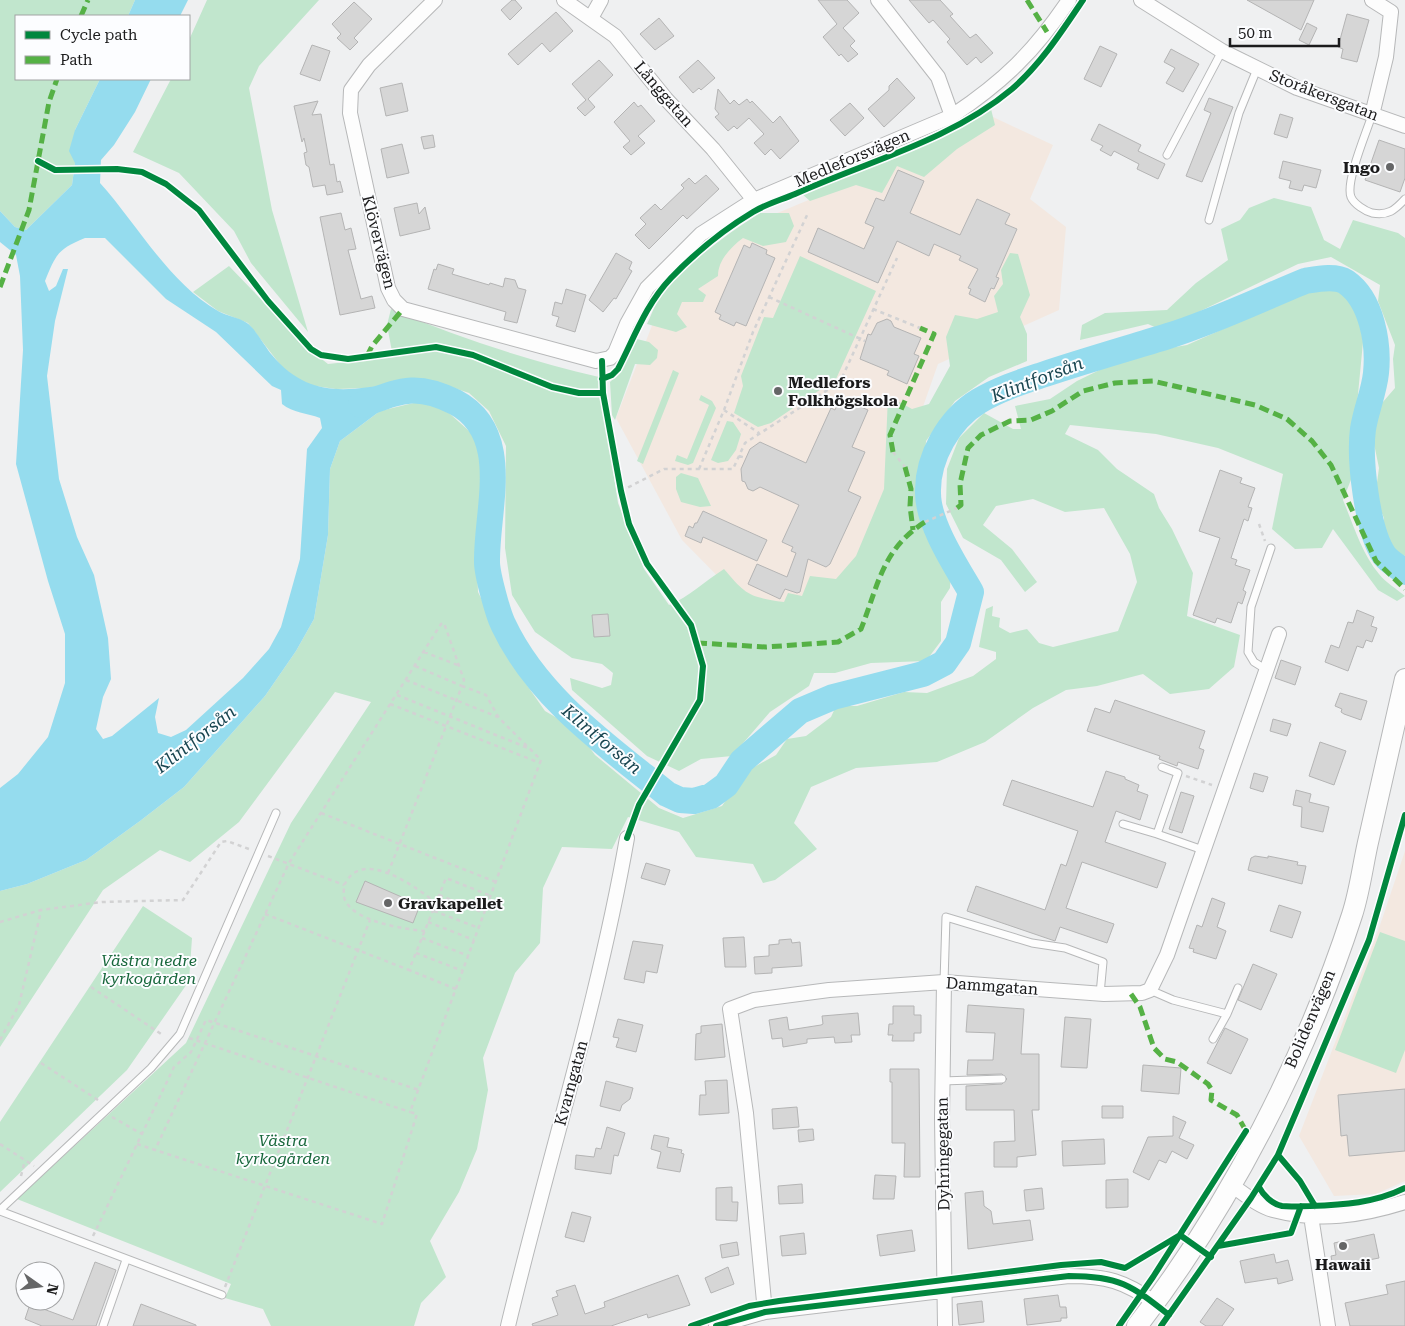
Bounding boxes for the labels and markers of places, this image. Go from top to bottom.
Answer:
place label: Ingo [1343,158,1380,177]
marker: Ingo [1384,161,1396,173]
place label: Medlefors Folkhögskola [788,373,899,410]
marker: Medlefors Folkhögskola [772,385,784,397]
place label: Gravkapellet [398,894,503,913]
marker: Gravkapellet [382,897,394,909]
marker: Hawaii [1337,1240,1349,1252]
place label: Hawaii [1315,1255,1372,1274]

